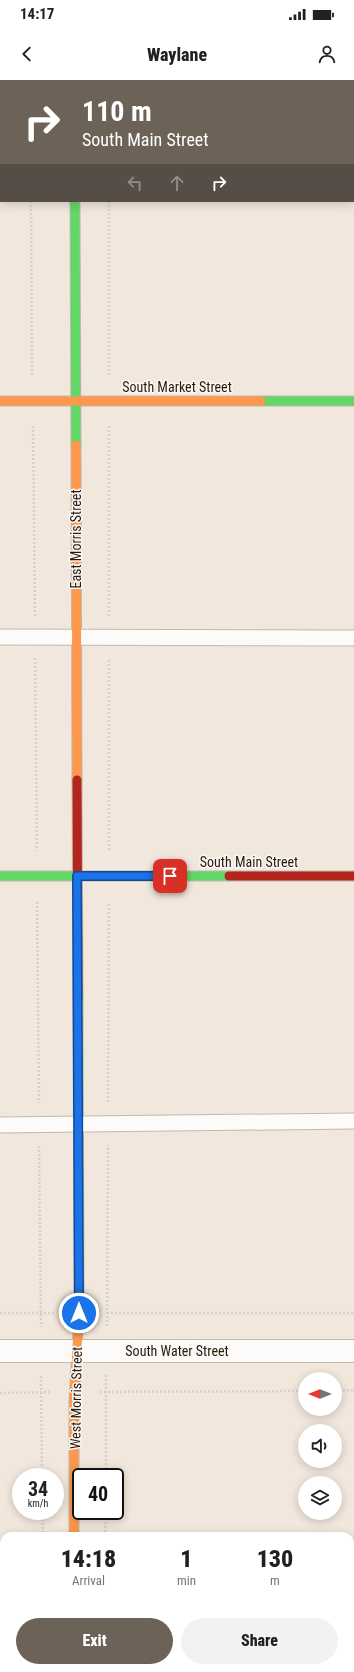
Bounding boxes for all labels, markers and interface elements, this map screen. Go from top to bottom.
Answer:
text: 14:17 [20,5,54,23]
icon: back [16,43,38,65]
icon: person [316,43,338,65]
text: Waylane [147,44,207,65]
text: 110 m [82,95,152,128]
icon: right [16,96,68,148]
text: South Main Street [82,129,209,150]
icon: left [124,172,146,194]
icon: ahead [166,172,188,194]
icon: right [208,172,230,194]
street label: South Market Street [122,379,232,395]
street label: East Morris Street [68,489,84,589]
street label: South Main Street [200,854,298,870]
pin [153,859,187,893]
icon: arrive [159,865,181,887]
position arrow [58,1292,100,1334]
street label: South Water Street [125,1343,229,1359]
street label: West Morris Street [67,1347,85,1449]
north arrow [298,1372,342,1416]
map controls [298,1372,342,1520]
button: sound [298,1424,342,1468]
speed limit sign: 40 [72,1468,124,1520]
button: layers [298,1476,342,1520]
text: 34 [28,1477,48,1501]
text: km/h [28,1498,48,1509]
text: 14:18 [61,1545,116,1573]
text: 1 [180,1545,193,1573]
text: 130 [257,1545,293,1573]
text: Arrival [72,1573,105,1588]
text: min [177,1573,196,1588]
text: m [270,1573,280,1588]
button: Exit [16,1618,173,1664]
button: Share [181,1618,338,1664]

